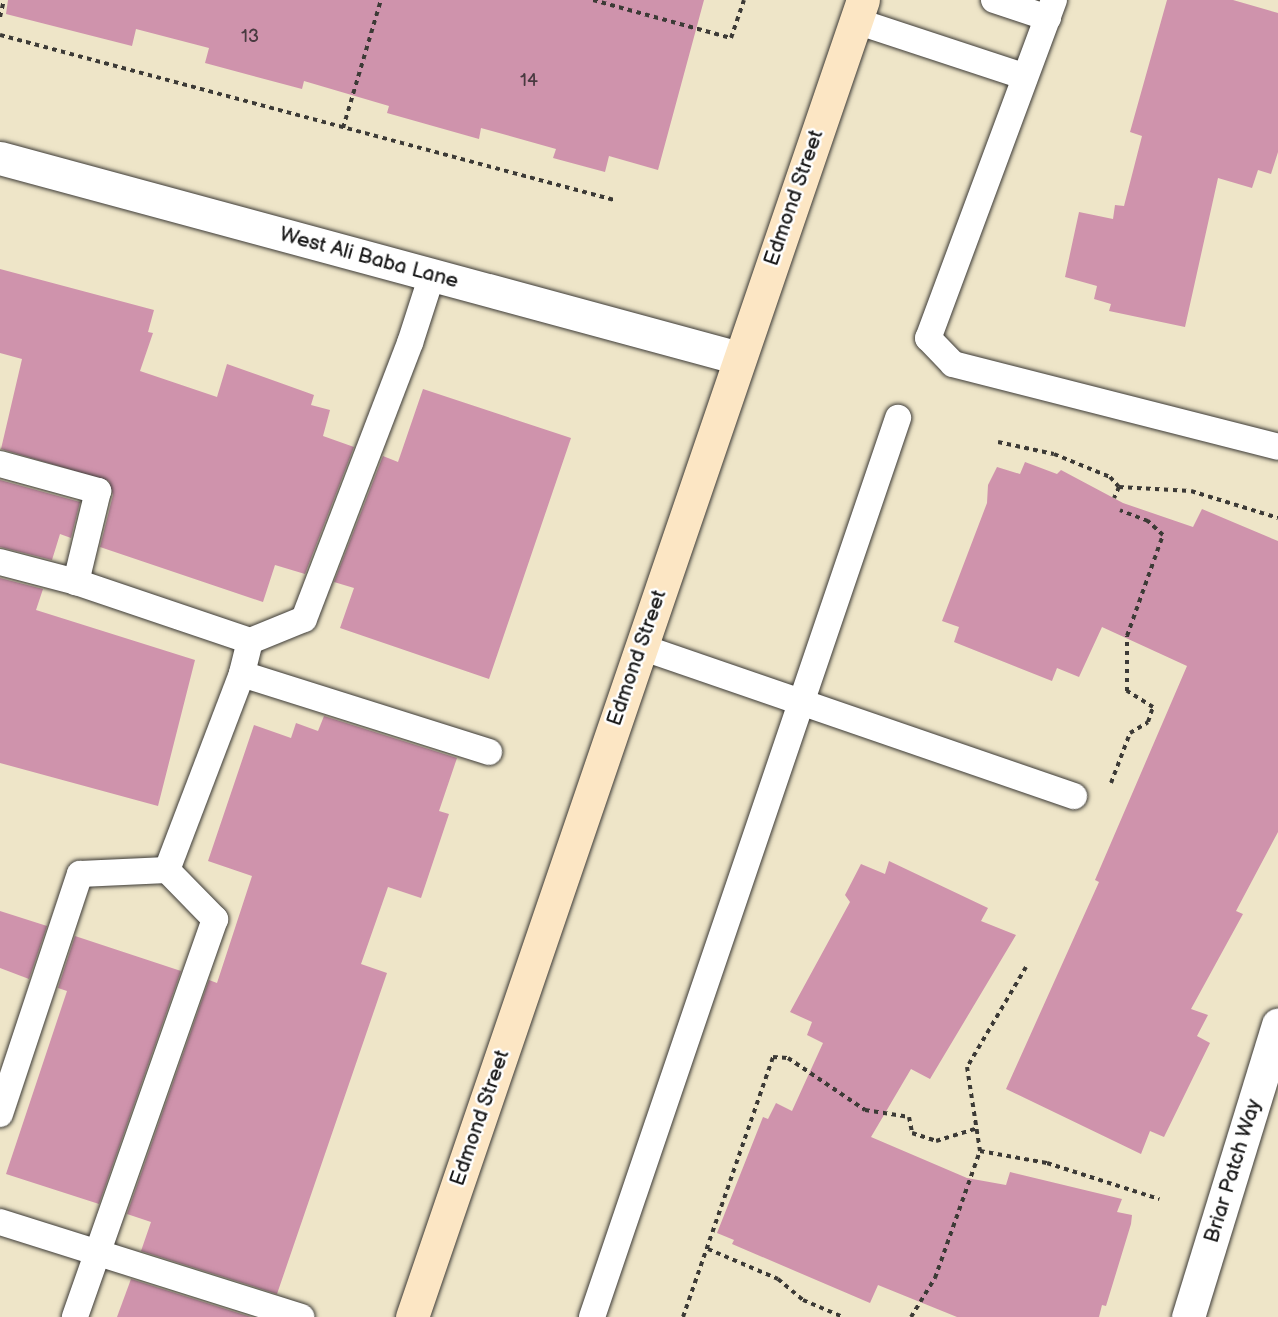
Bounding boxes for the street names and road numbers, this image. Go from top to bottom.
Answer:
street label: Edmond Street [759,127,829,269]
street label: West Ali Baba Lane [277,222,461,294]
street label: Edmond Street [602,587,672,729]
street label: Edmond Street [445,1047,515,1189]
street label: Briar Patch Way [1199,1096,1267,1246]

